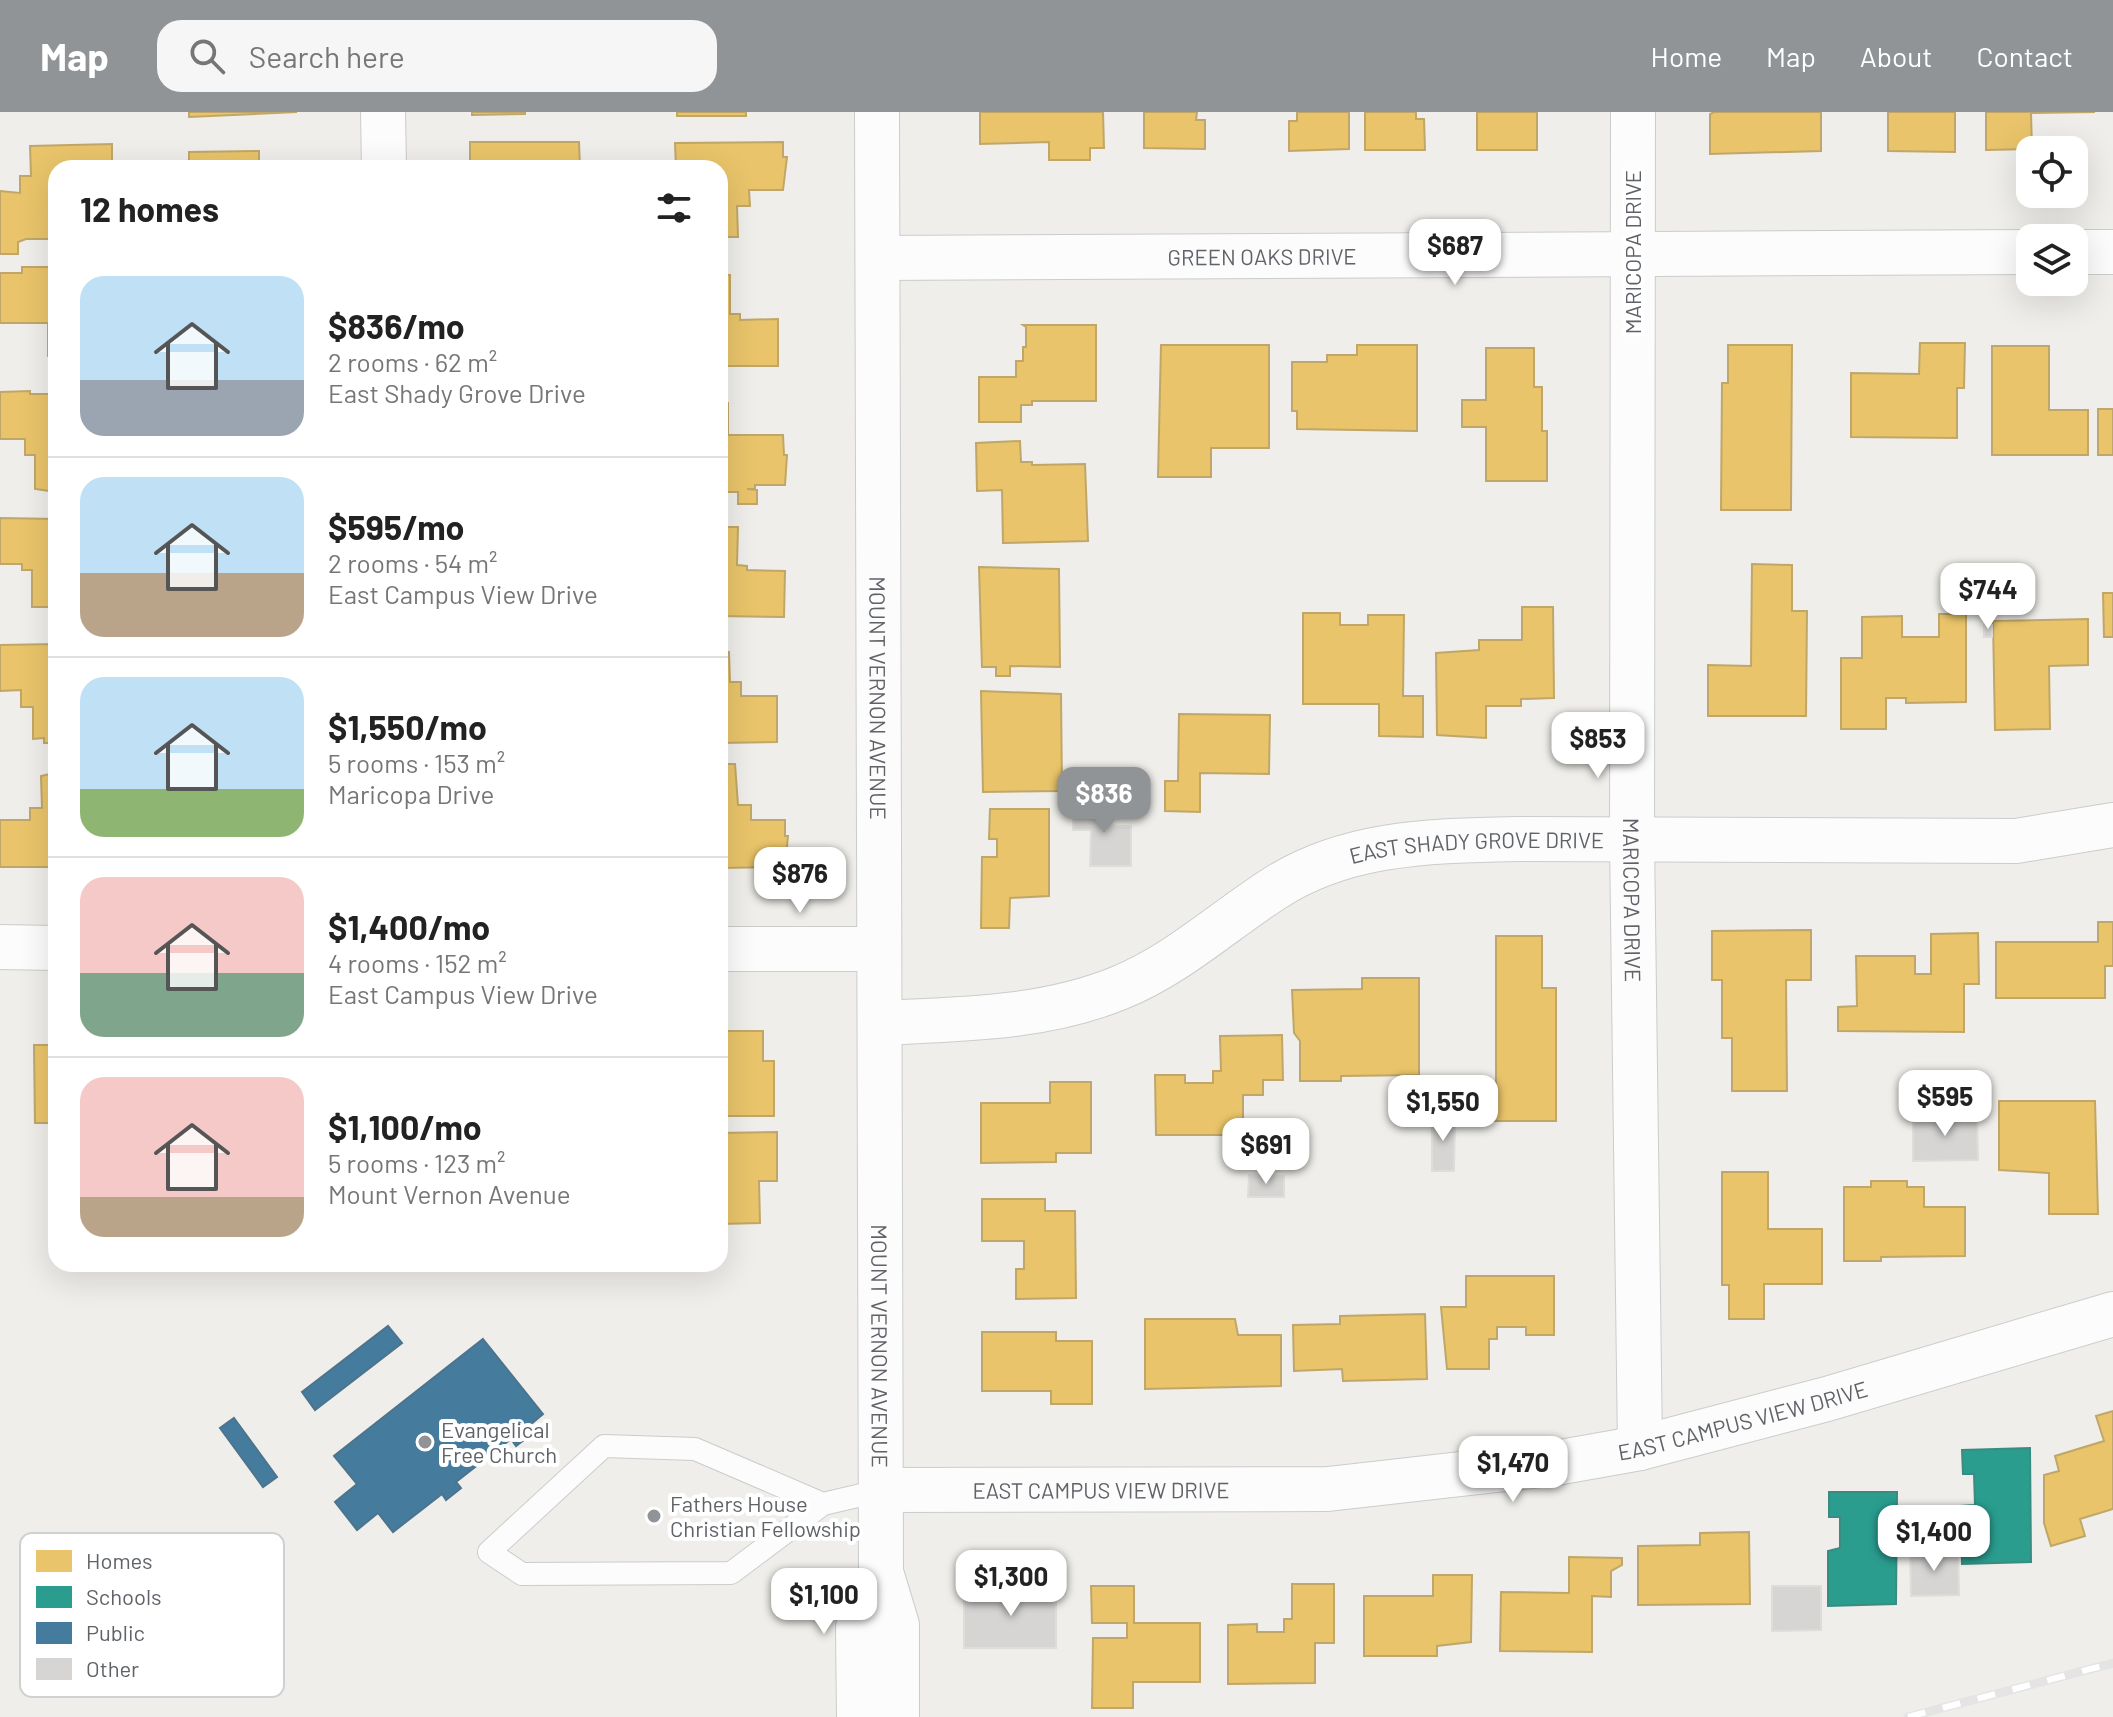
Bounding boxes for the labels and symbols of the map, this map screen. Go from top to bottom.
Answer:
street label: MARICOPA DRIVE [1619,170,1645,334]
pin: $687 [1408,219,1502,287]
street label: GREEN OAKS DRIVE [1167,243,1357,270]
pin: $744 [1941,563,2035,631]
street label: MOUNT VERNON AVENUE [865,576,892,820]
pin: $853 [1551,712,1645,780]
pin: $836 [1057,767,1151,835]
street label: MARICOPA DRIVE [1619,818,1647,982]
street label: EAST SHADY GROVE DRIVE [1346,826,1604,868]
pin: $876 [753,847,847,915]
pin: $595 [1898,1070,1992,1138]
pin: $1,550 [1378,1075,1508,1143]
pin: $691 [1219,1118,1313,1186]
street label: MOUNT VERNON AVENUE [867,1224,894,1468]
street label: EAST CAMPUS VIEW DRIVE [1616,1375,1870,1465]
place label: Evangelical Free Church [441,1416,557,1467]
marker: Evangelical Free Church [416,1433,434,1451]
pin: $1,470 [1448,1436,1578,1504]
street label: EAST CAMPUS VIEW DRIVE [972,1476,1230,1503]
place label: Fathers House Christian Fellowship [670,1490,861,1541]
pin: $1,400 [1869,1505,1999,1573]
marker: Fathers House Christian Fellowship [645,1507,663,1525]
legend [20,1533,284,1697]
text: Homes [86,1547,153,1573]
pin: $1,300 [946,1550,1076,1618]
pin: $1,100 [759,1568,889,1636]
text: Schools [86,1583,162,1609]
text: Public [86,1619,145,1645]
text: Other [86,1655,139,1681]

